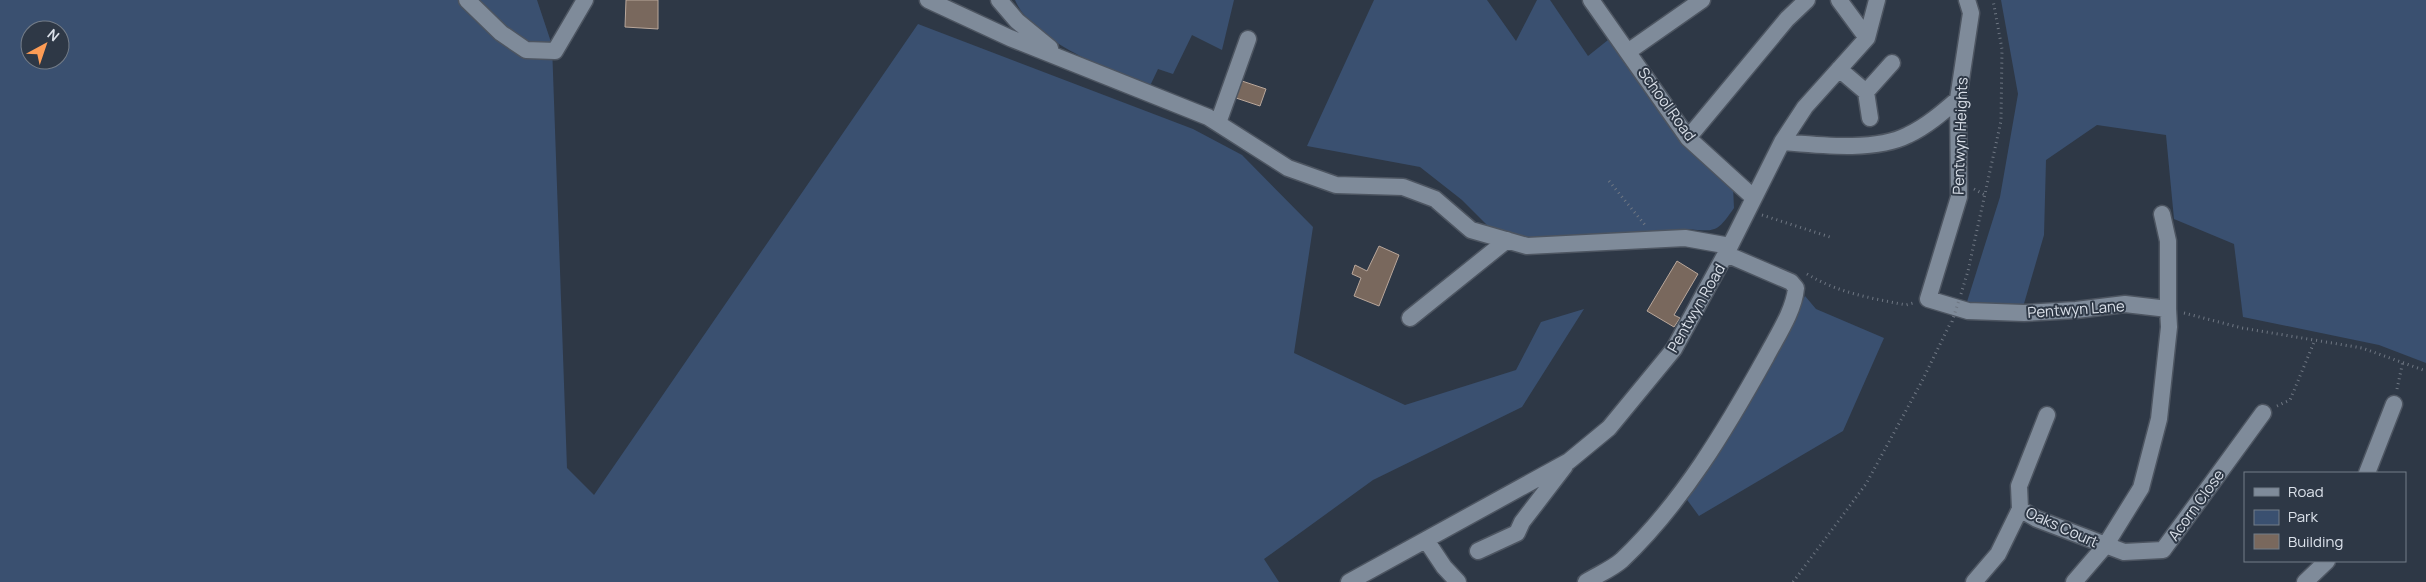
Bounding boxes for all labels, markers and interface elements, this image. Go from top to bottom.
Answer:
north arrow [20,20,70,70]
text: N [44,24,64,45]
street label: School Road [1633,63,1701,145]
street label: Pentwyn Heights [1947,77,1973,195]
street label: Pentwyn Road [1662,260,1730,356]
street label: Pentwyn Lane [2027,295,2126,323]
street label: Acorn Close [2163,465,2229,545]
legend [2244,472,2406,562]
text: Road [2288,481,2324,502]
street label: Oaks Court [2022,502,2102,552]
text: Park [2288,506,2318,527]
text: Building [2288,531,2343,552]

